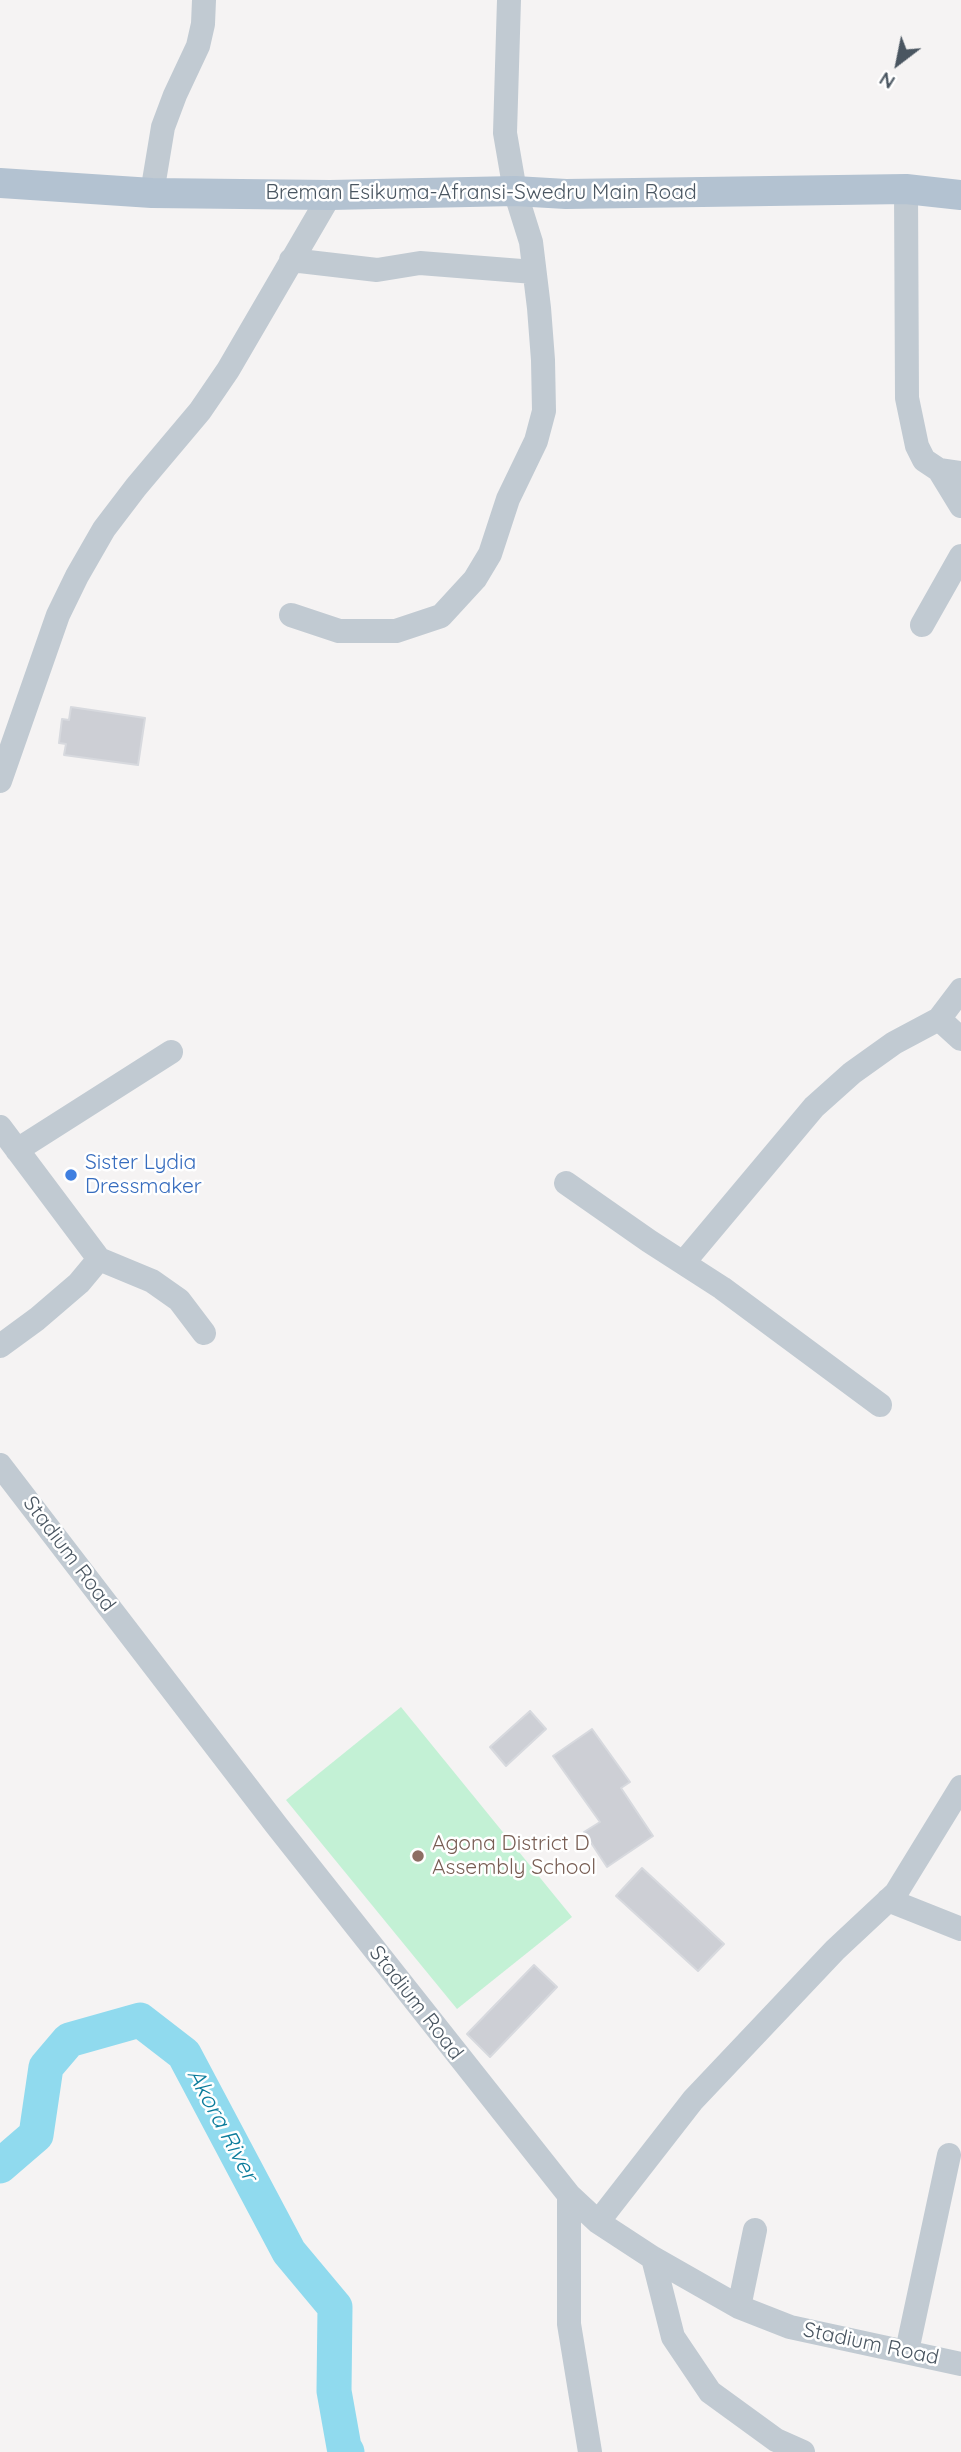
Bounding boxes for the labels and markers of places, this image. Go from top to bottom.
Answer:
place label: Sister Lydia Dressmaker [85,1150,202,1200]
marker: Sister Lydia Dressmaker [63,1167,79,1183]
place label: Agona District D Assembly School [432,1831,596,1881]
marker: Agona District D Assembly School [410,1848,426,1864]

